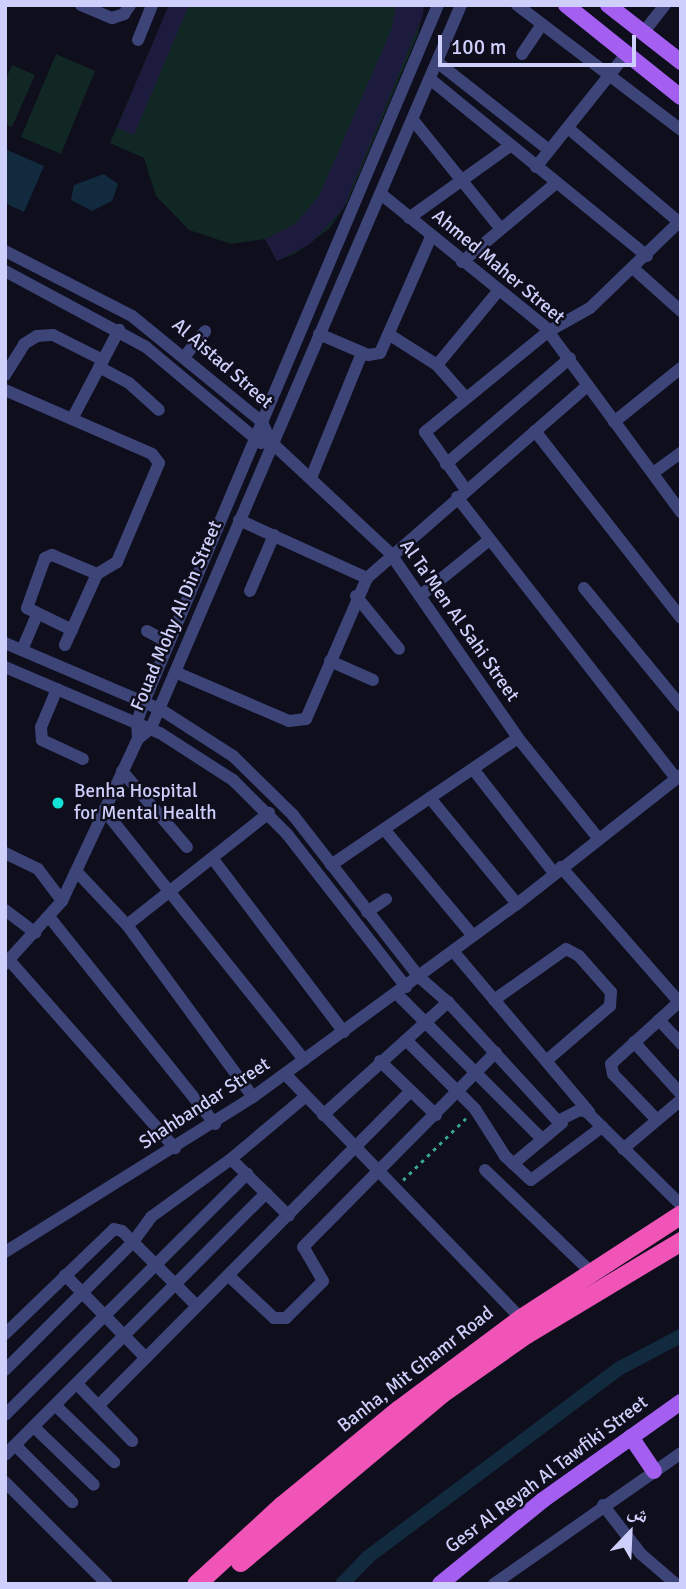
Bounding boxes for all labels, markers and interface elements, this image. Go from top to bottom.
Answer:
scale bar [441,21,639,65]
text: 100 m [451,34,506,60]
street label: Ahmed Maher Street [427,205,569,329]
street label: Al Aistad Street [167,314,277,414]
street label: Fouad Mohy Al Din Street [127,517,227,715]
street label: Al Ta'Men Al Sahi Street [394,536,524,706]
place label: Benha Hospital for Mental Health [74,781,217,825]
marker: Benha Hospital for Mental Health [48,793,68,813]
street label: Shahbandar Street [135,1053,275,1155]
street label: Banha, Mit Ghamr Road [334,1302,498,1438]
street label: Gesr Al Reyah Al Tawfiki Street [441,1391,653,1559]
north arrow [595,1498,665,1568]
text: ش [624,1499,652,1529]

